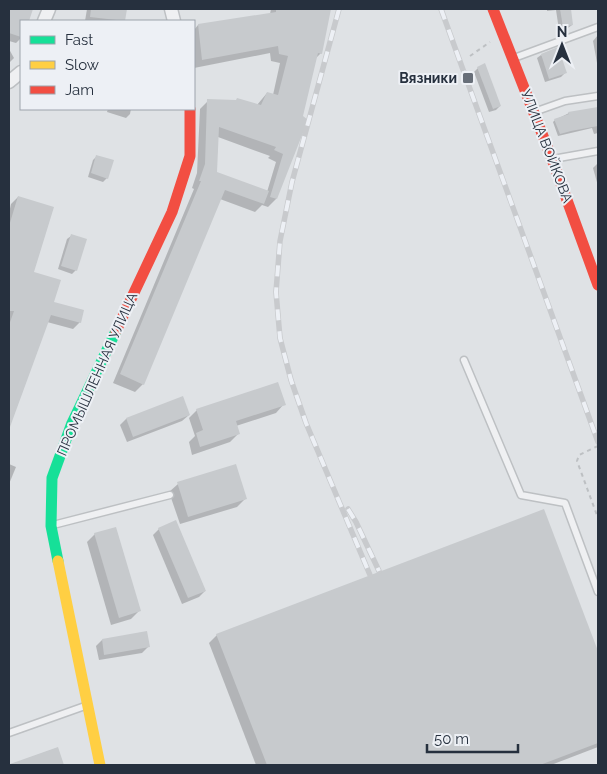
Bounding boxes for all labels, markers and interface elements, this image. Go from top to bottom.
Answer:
legend [20,20,195,110]
north arrow [537,20,587,70]
text: N [557,24,567,40]
text: Fast [65,31,93,49]
text: Slow [65,56,99,74]
place label: Вязники [399,70,457,86]
marker: Вязники [461,71,475,85]
text: Jam [65,81,94,99]
street label: УЛИЦА ВОЙКОВА [518,87,577,205]
street label: ПРОМЫШЛЕННАЯ УЛИЦА [54,289,141,458]
scale bar [427,722,518,754]
text: 50 m [434,730,469,748]

